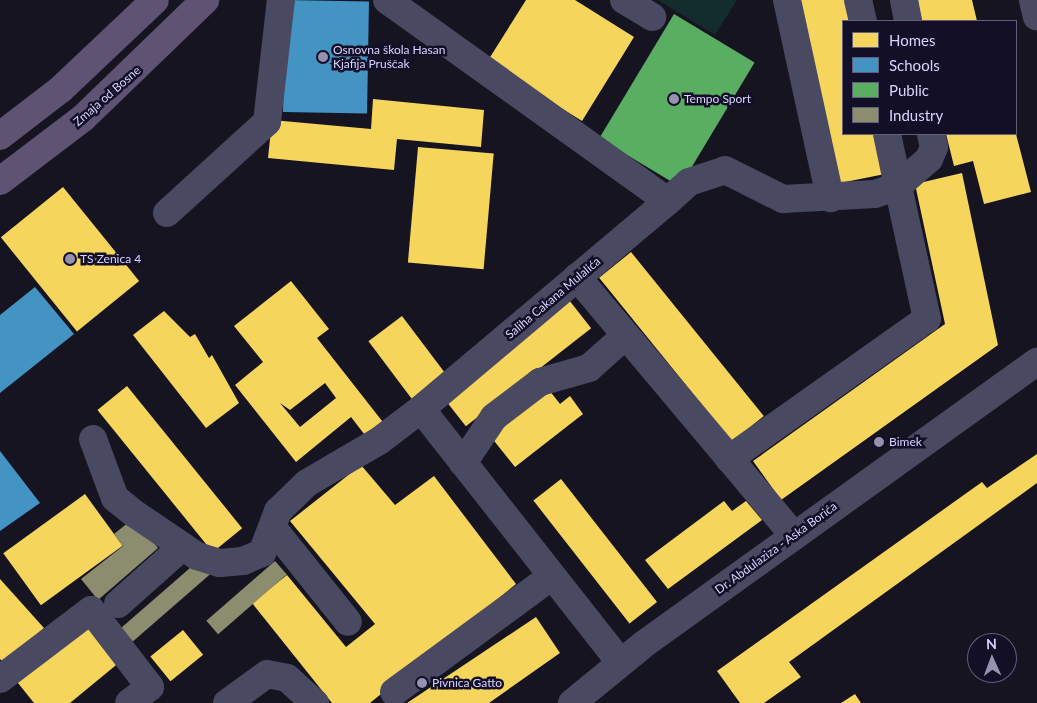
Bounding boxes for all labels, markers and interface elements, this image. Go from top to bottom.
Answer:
legend [842,20,1017,135]
text: Homes [889,31,935,49]
place label: Osnovna škola Hasan Kjafija Pruščak [333,43,445,71]
marker: Osnovna škola Hasan Kjafija Pruščak [317,51,329,63]
text: Schools [889,56,940,74]
street label: Zmaja od Bosne [71,63,143,129]
text: Public [889,81,929,99]
place label: Tempo Sport [684,92,751,106]
marker: Tempo Sport [668,93,680,105]
text: Industry [889,106,943,124]
place label: TS Zenica 4 [80,252,141,266]
marker: TS Zenica 4 [64,253,76,265]
street label: Saliha Cakana Mulalića [503,254,603,342]
place label: Bimek [889,435,922,449]
marker: Bimek [873,436,885,448]
street label: Dr. Abdulaziza - Aska Borića [712,499,840,597]
north arrow [967,633,1017,683]
text: N [986,635,997,652]
place label: Pivnica Gatto [432,676,502,690]
marker: Pivnica Gatto [416,677,428,689]

